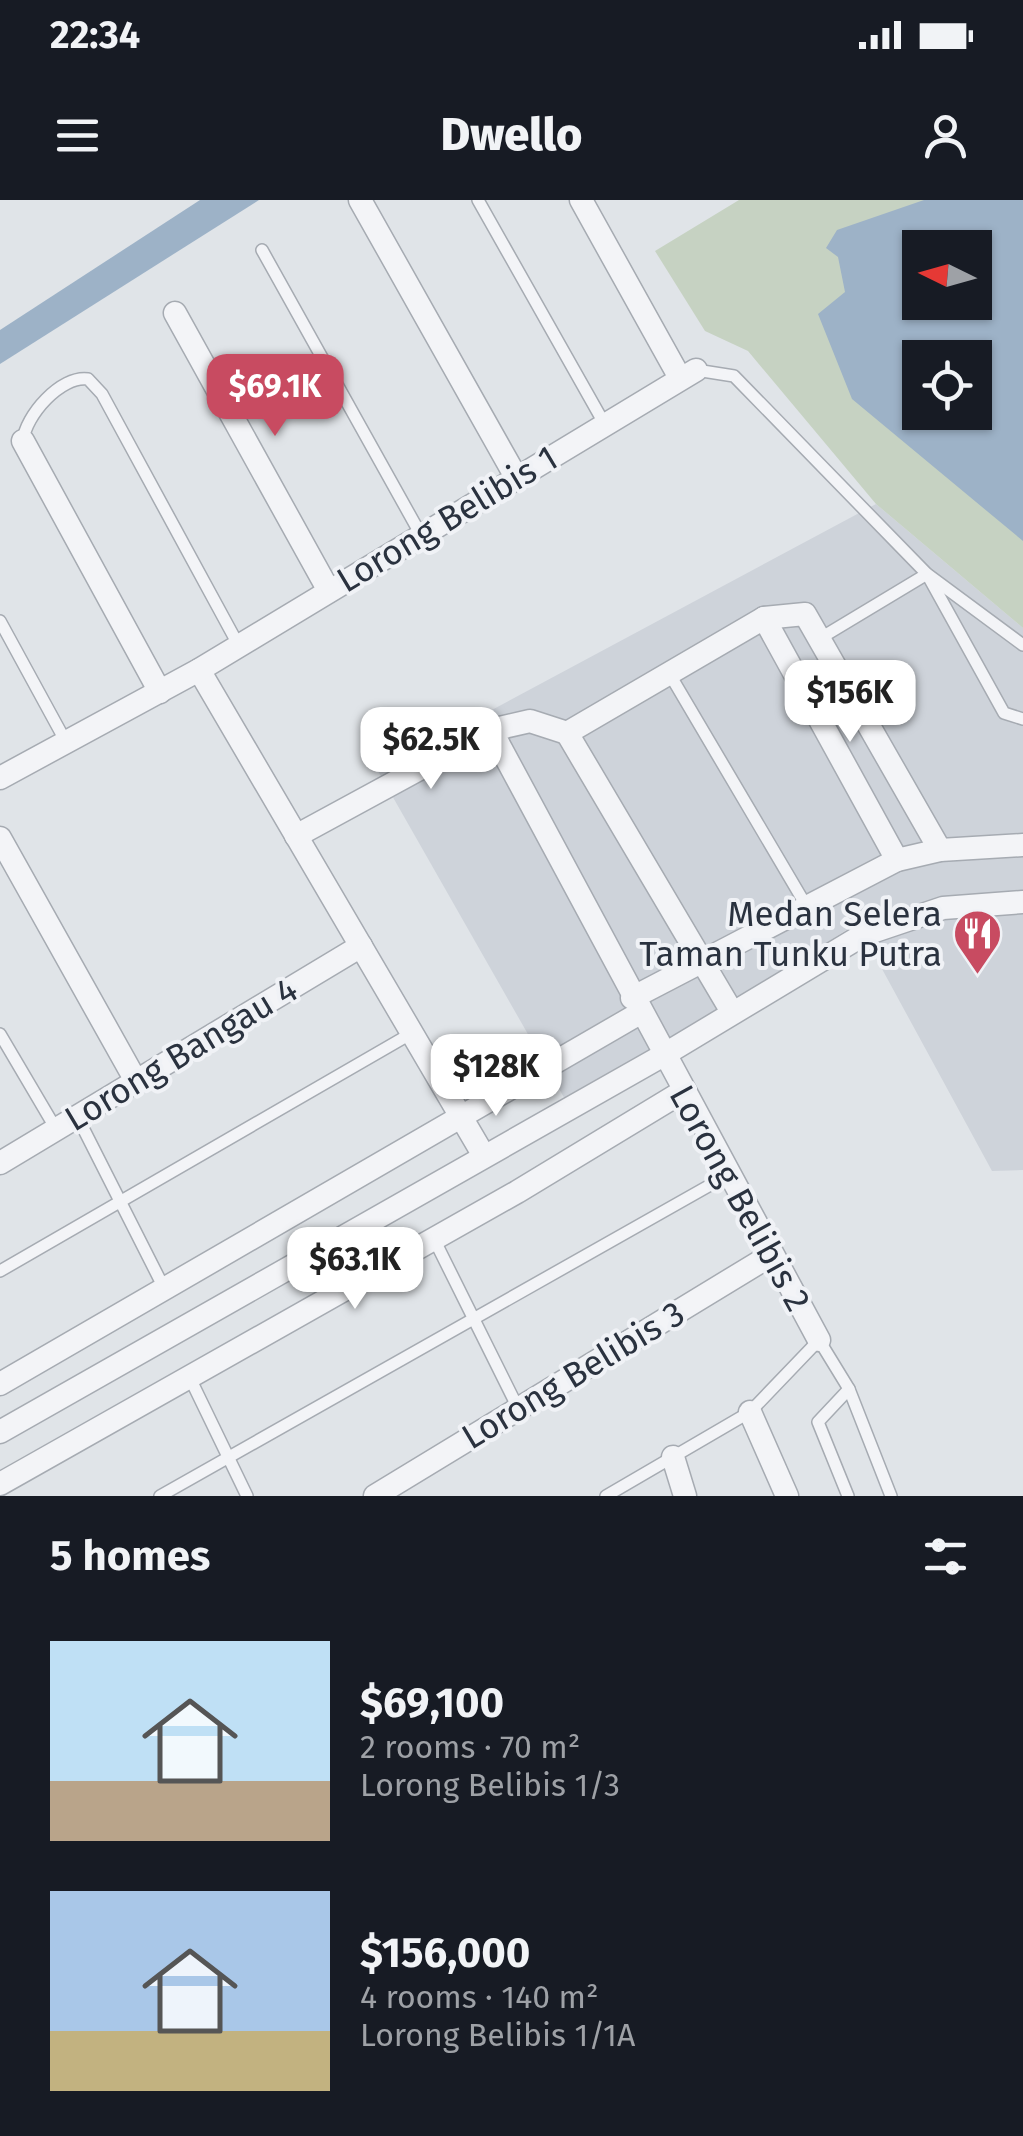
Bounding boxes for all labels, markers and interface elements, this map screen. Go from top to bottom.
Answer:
text: 22:34 [50,12,140,58]
icon: menu [50,108,105,163]
text: Dwello [441,108,582,162]
icon: person [918,108,973,163]
north arrow [902,230,992,320]
map controls [902,230,992,430]
button: locate [902,340,992,430]
pin: $69.1K [194,354,356,439]
text: $69.1K [229,367,321,405]
street label: Lorong Belibis 1 [329,437,565,601]
pin: $156K [780,660,920,745]
text: $156K [807,673,893,711]
pin: $62.5K [350,707,512,792]
text: $62.5K [382,720,480,758]
place label: Medan Selera Taman Tunku Putra [639,893,942,975]
restaurant icon: Medan Selera Taman Tunku Putra [951,908,1003,976]
street label: Lorong Bangau 4 [57,968,305,1140]
pin: $128K [426,1034,566,1119]
text: $128K [453,1047,539,1085]
street label: Lorong Belibis 2 [661,1078,819,1318]
pin: $63.1K [274,1227,436,1312]
text: $63.1K [309,1240,401,1278]
street label: Lorong Belibis 3 [454,1292,692,1458]
icon: filters [918,1529,973,1584]
text: 5 homes [50,1531,210,1581]
text: $69,100 [360,1678,504,1728]
icon: home [130,1681,250,1801]
text: 2 rooms · 70 m² [360,1728,580,1766]
text: Lorong Belibis 1/3 [360,1766,620,1804]
text: $156,000 [360,1928,530,1978]
icon: home [130,1931,250,2051]
text: 4 rooms · 140 m² [360,1978,599,2016]
text: Lorong Belibis 1/1A [360,2016,635,2054]

